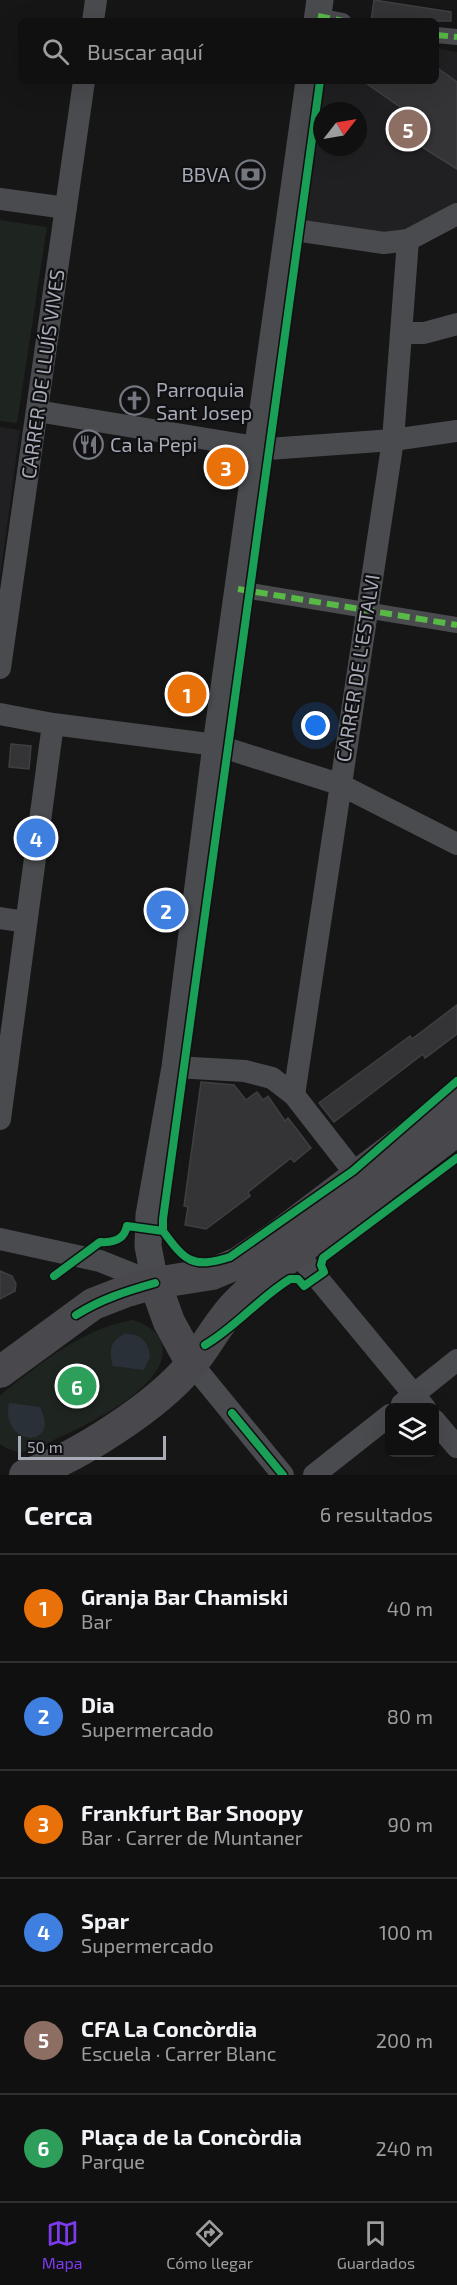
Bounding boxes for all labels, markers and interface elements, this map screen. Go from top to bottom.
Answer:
search box [18,18,439,84]
icon: search [39,35,72,68]
text: Buscar aquí [87,38,203,64]
north arrow [313,102,367,156]
pin: 5 [388,106,428,152]
bank icon: BBVA [235,158,267,190]
place label: BBVA [181,162,231,186]
street label: CARRER DE LLUÍS VIVES [15,268,69,480]
place label: Parroquia Sant Josep [156,377,252,424]
church icon: Parroquia Sant Josep [119,385,151,417]
restaurant icon: Ca la Pepi [73,428,105,460]
place label: Ca la Pepi [110,432,197,456]
pin: 3 [206,444,246,490]
street label: CARRER DE L'ESTALVI [330,572,384,764]
pin: 1 [168,672,207,716]
your location [301,711,330,740]
pin: 4 [16,816,56,860]
pin: 2 [146,888,186,932]
pin: 6 [58,1364,97,1408]
map controls [385,1403,439,1457]
button: layers [385,1403,439,1457]
scale bar [18,1433,166,1460]
text: 50 m [27,1437,63,1456]
text: Cerca [24,1499,93,1530]
text: 6 resultados [320,1502,433,1526]
text: Granja Bar Chamiski [81,1583,288,1609]
text: 1 [39,1596,48,1620]
text: 40 m [387,1596,433,1620]
text: Bar [81,1609,112,1633]
text: Dia [81,1691,115,1717]
text: 2 [38,1704,49,1728]
text: 80 m [387,1704,433,1728]
text: Supermercado [81,1717,214,1741]
text: Frankfurt Bar Snoopy [81,1799,303,1825]
text: 3 [38,1812,49,1836]
text: 90 m [388,1812,433,1836]
text: Bar · Carrer de Muntaner [81,1825,303,1849]
text: Spar [81,1907,129,1933]
text: 4 [37,1920,50,1944]
text: 100 m [379,1920,433,1944]
text: Supermercado [81,1933,214,1957]
text: CFA La Concòrdia [81,2015,257,2041]
text: 5 [38,2028,49,2052]
text: 200 m [376,2028,433,2052]
text: Escuela · Carrer Blanc [81,2041,277,2065]
text: Plaça de la Concòrdia [81,2123,302,2149]
text: 6 [38,2136,49,2160]
text: 240 m [375,2136,433,2160]
text: Parque [81,2149,145,2173]
tab: Mapa [42,2217,83,2272]
tab: Cómo llegar [166,2217,253,2272]
tab: Guardados [337,2217,415,2272]

